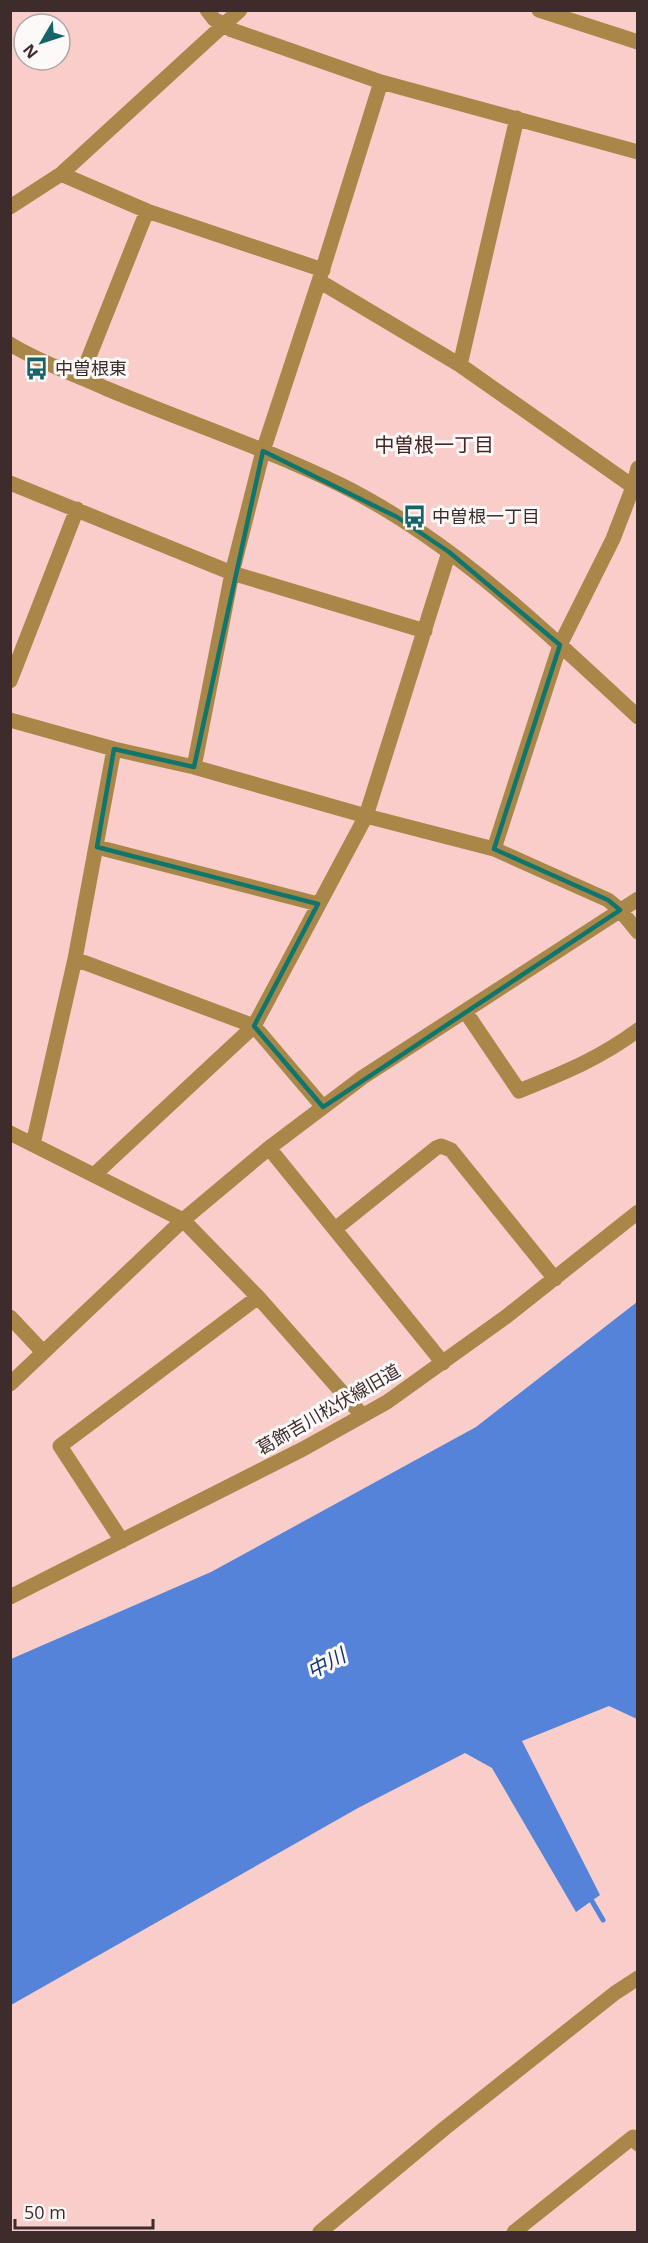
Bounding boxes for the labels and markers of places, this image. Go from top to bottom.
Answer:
bus stop icon: 中曽根東 [24,355,50,381]
place label: 中曽根東 [55,356,127,380]
bus stop icon: 中曽根一丁目 [401,503,427,529]
place label: 中曽根一丁目 [432,504,540,528]

